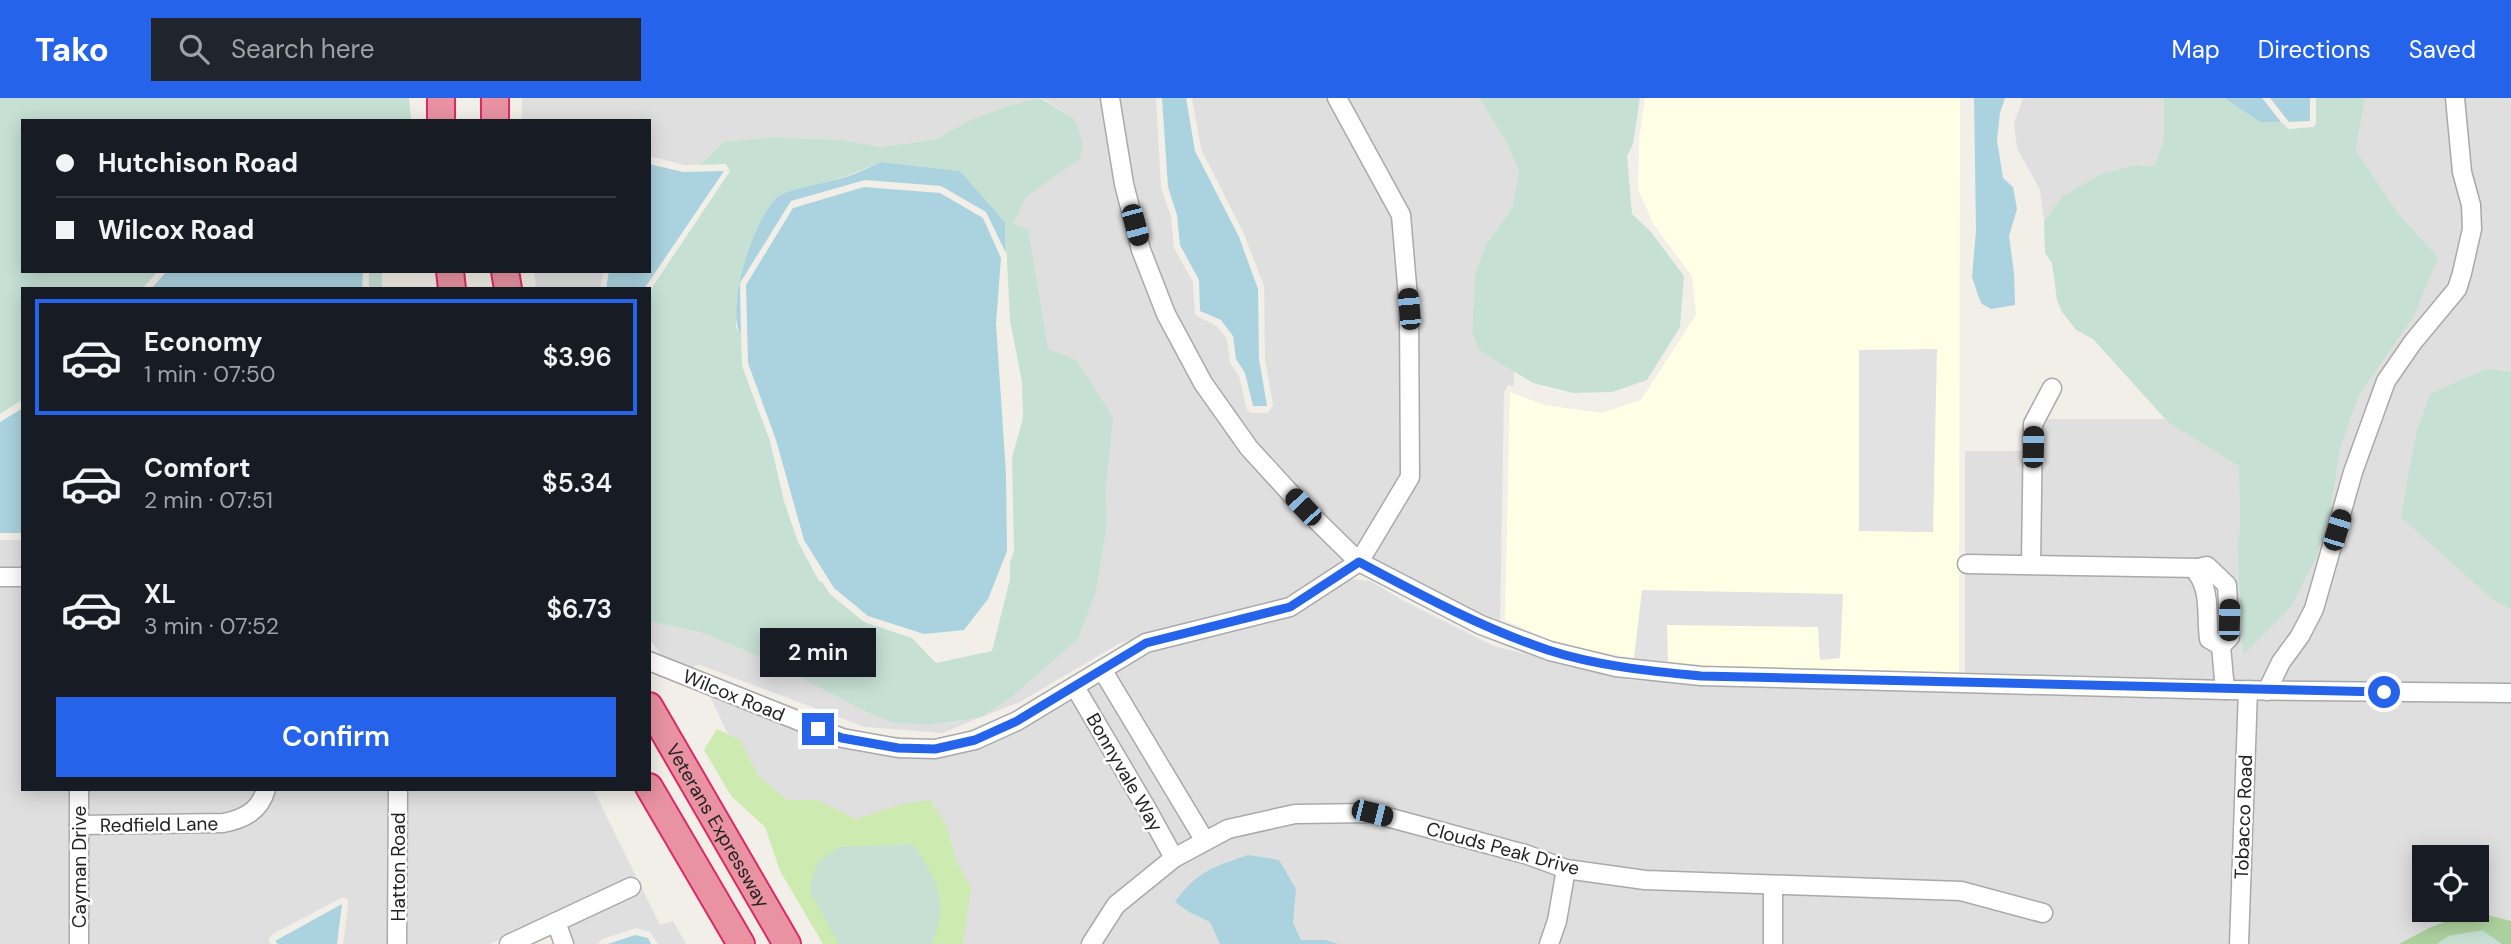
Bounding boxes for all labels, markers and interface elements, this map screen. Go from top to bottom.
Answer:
search box [151,18,641,81]
text: Tako [35,28,109,71]
icon: search [175,30,213,68]
text: Search here [231,32,374,66]
text: Map [2172,34,2220,65]
text: Directions [2258,34,2371,65]
text: Saved [2409,34,2476,65]
text: Hutchison Road [98,146,298,180]
car [1120,202,1151,248]
text: Wilcox Road [98,213,254,247]
car [1397,287,1422,331]
text: Economy [144,325,262,359]
icon: car [60,326,123,389]
text: $3.96 [543,340,612,374]
text: 1 min · 07:50 [144,359,275,389]
car [2023,426,2044,468]
text: Comfort [144,451,250,485]
icon: car [60,452,123,515]
text: $5.34 [542,466,612,500]
car [1281,484,1326,530]
text: 2 min · 07:51 [144,485,273,515]
car [2321,507,2354,553]
text: XL [144,577,176,611]
icon: car [60,578,123,641]
text: $6.73 [546,592,612,626]
car [2218,599,2241,641]
text: 3 min · 07:52 [144,611,279,641]
callout: 2 min [760,628,876,676]
text: 2 min [788,637,848,667]
street label: Wilcox Road [679,664,788,727]
route start [2368,676,2400,708]
button: Confirm [56,697,616,777]
street label: Bonnyvale Way [1081,708,1169,836]
route end [802,713,834,745]
street label: Veterans Expressway [660,739,775,913]
street label: Tobacco Road [2229,754,2258,880]
car [1350,798,1395,828]
street label: Cayman Drive [67,806,92,928]
street label: Redfield Lane [100,811,218,838]
street label: Hatton Road [386,812,411,922]
street label: Clouds Peak Drive [1423,816,1582,881]
map controls [2412,845,2489,922]
button: locate [2412,845,2489,922]

